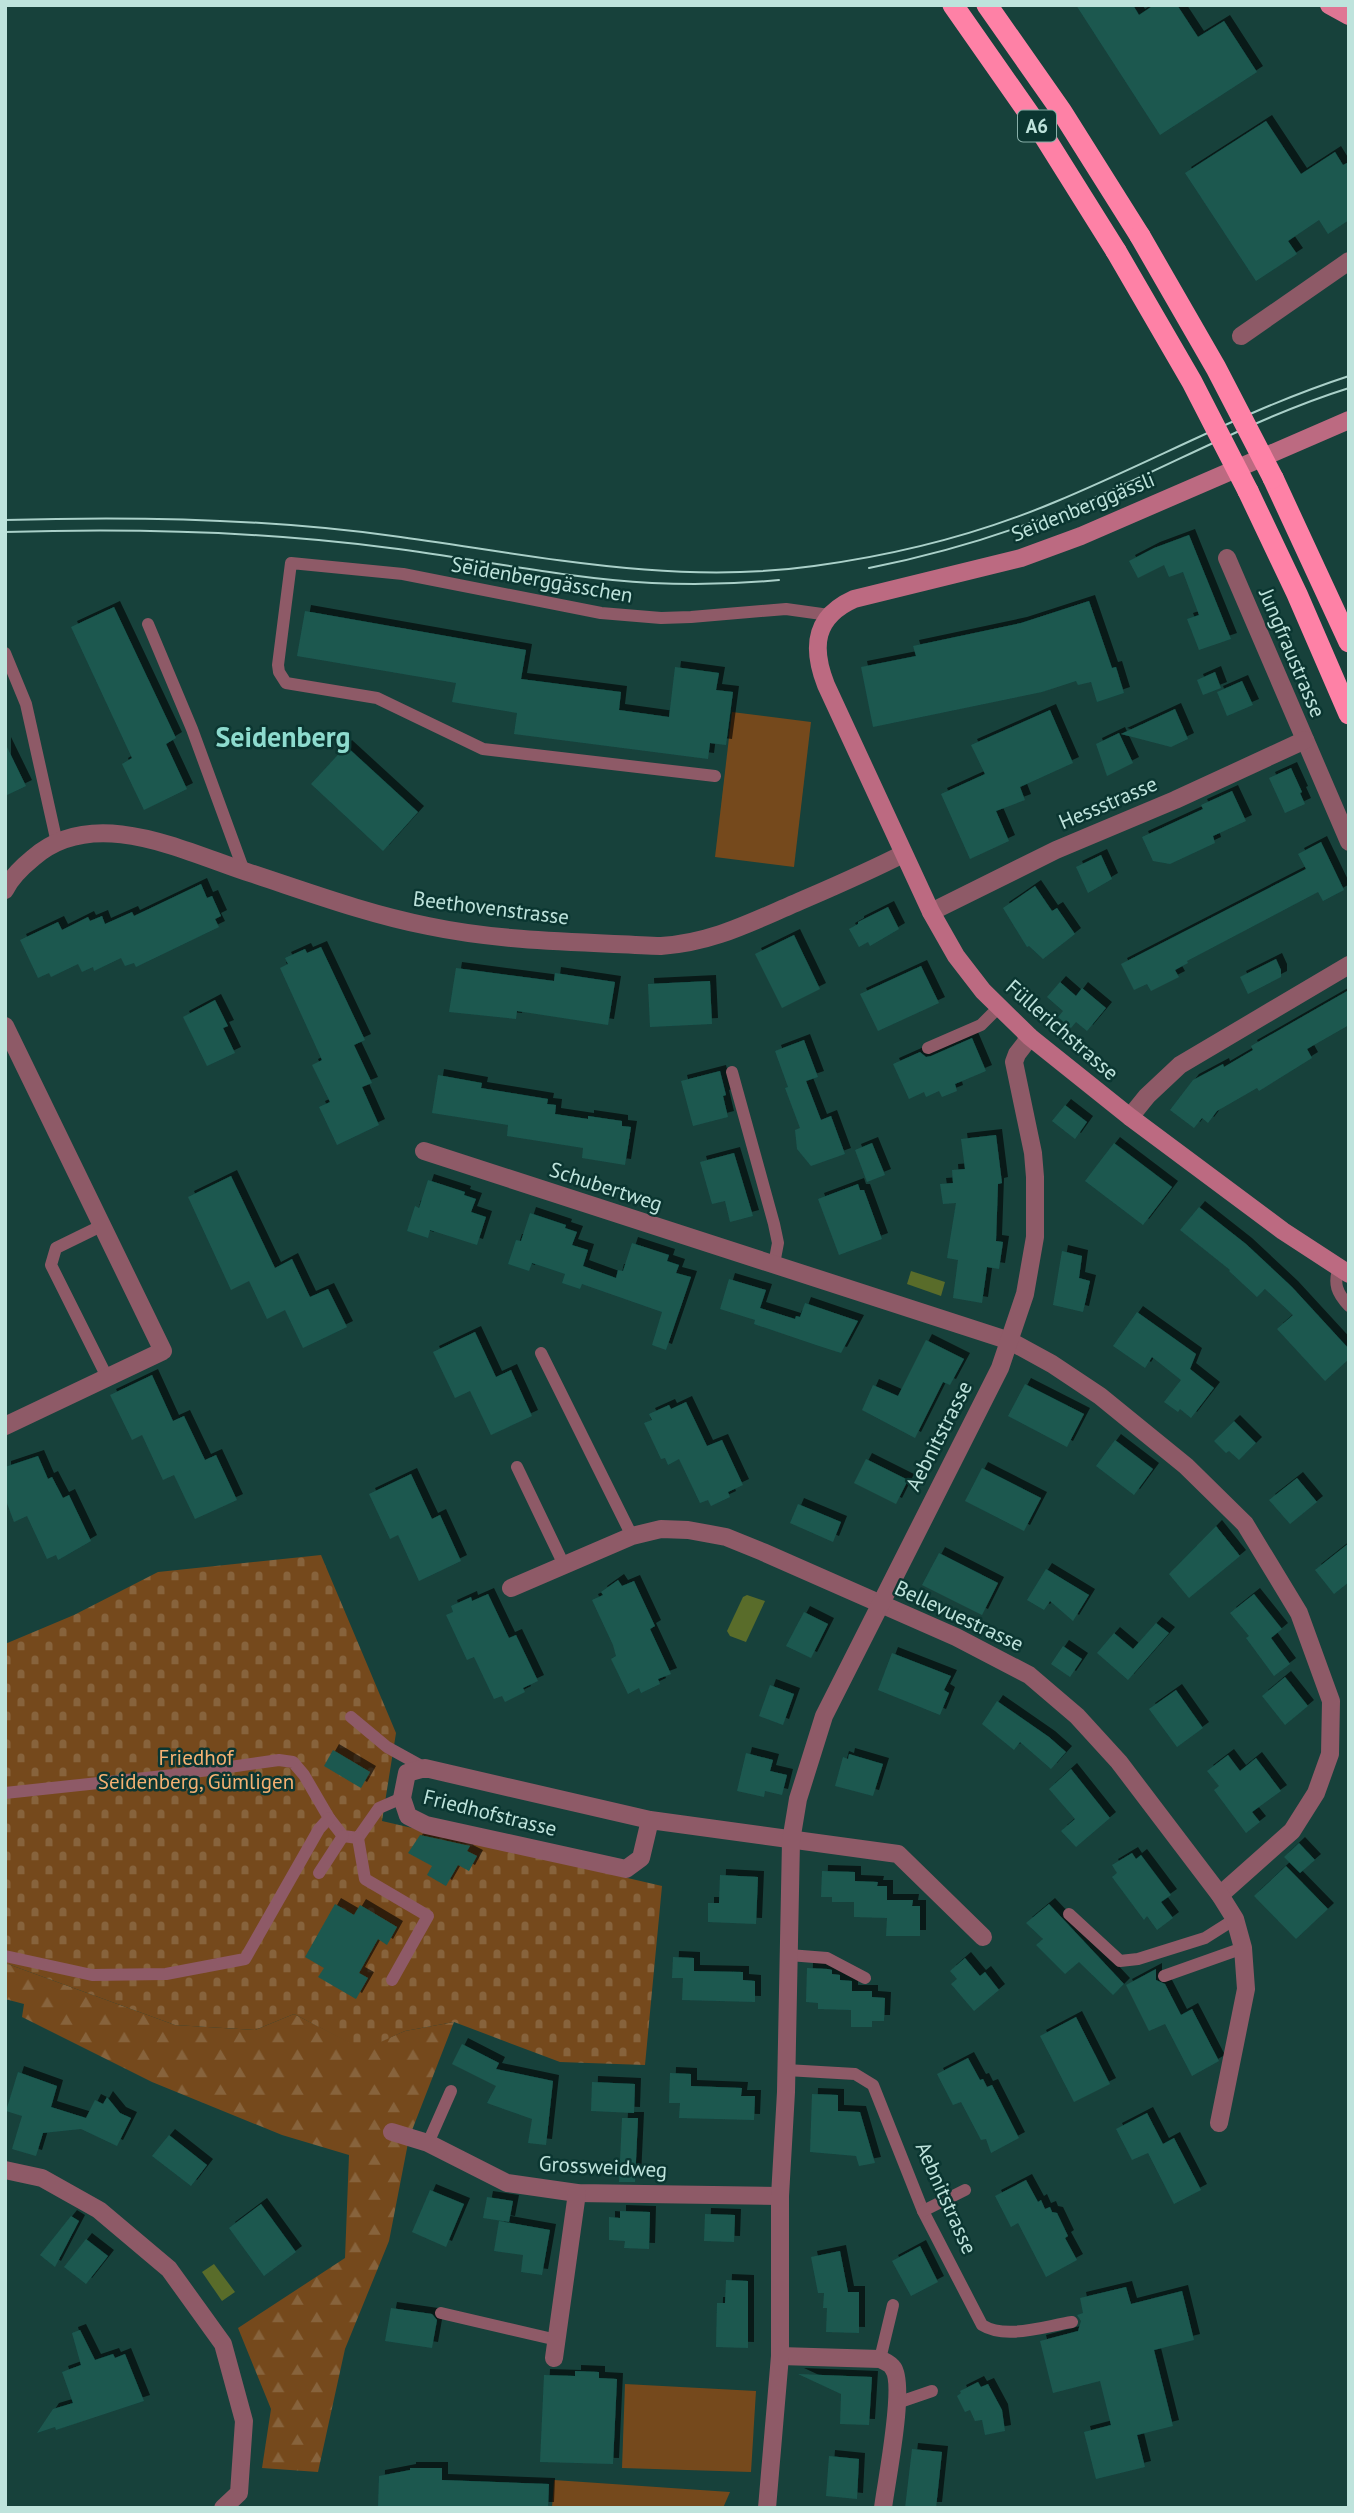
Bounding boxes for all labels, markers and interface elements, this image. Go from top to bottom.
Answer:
road number: A6 [1018,110,1056,142]
street label: Seidenberggässli [1007,465,1159,548]
street label: Seidenberggässchen [449,550,635,609]
street label: Jungfraustrasse [1253,583,1332,721]
district label: Seidenberg [215,718,351,755]
street label: Hessstrasse [1055,770,1161,835]
street label: Beethovenstrasse [412,885,571,930]
street label: Füllerichstrasse [1000,973,1124,1086]
street label: Schubertweg [546,1156,666,1217]
street label: Aebnitstrasse [899,1376,978,1495]
street label: Bellevuestrasse [890,1574,1028,1657]
park label: Friedhof Seidenberg, Gümligen [98,1744,294,1795]
street label: Friedhofstrasse [421,1783,560,1842]
street label: Aebnitstrasse [910,2137,983,2258]
street label: Grossweidweg [538,2150,668,2183]

